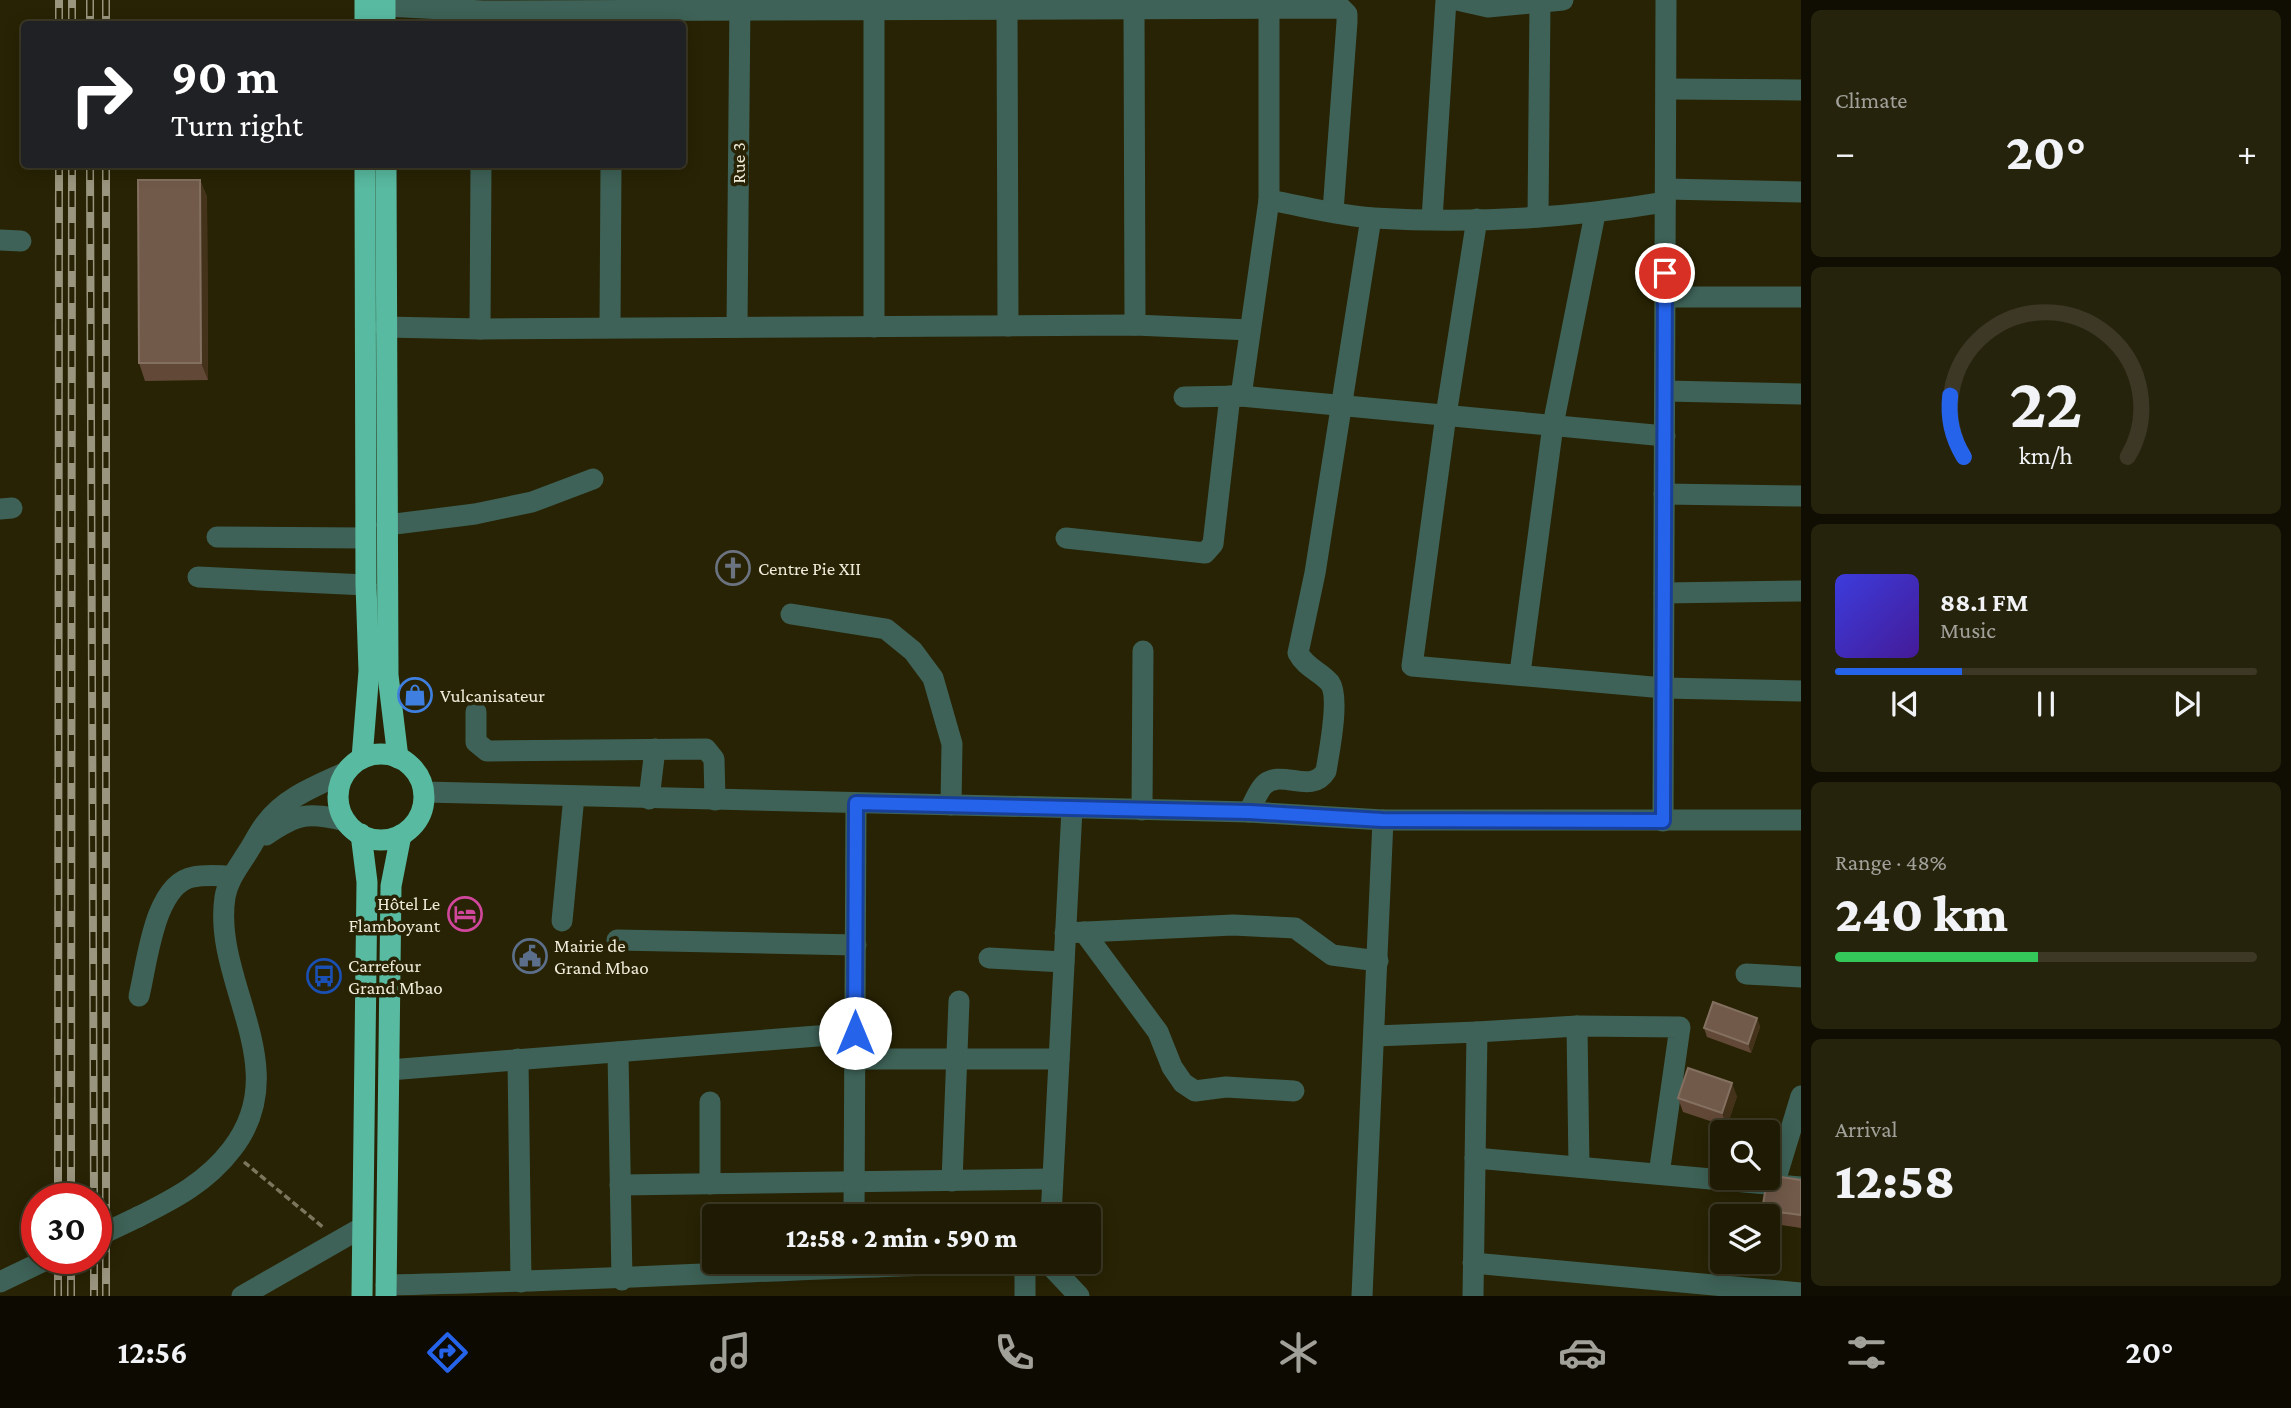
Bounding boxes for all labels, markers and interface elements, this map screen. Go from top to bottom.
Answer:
icon: right [56,49,147,140]
text: 90 m [171,49,278,104]
text: Climate [1835,87,1907,113]
text: Turn right [171,107,303,143]
text: 20° [2006,122,2086,180]
text: − [1835,131,1855,173]
text: + [2237,131,2257,173]
street label: Rue 3 [728,142,749,184]
pin [1635,243,1695,303]
icon: arrive [1646,254,1684,292]
text: 22 [2009,362,2083,443]
text: km/h [2019,442,2073,469]
church icon: Centre Pie XII [714,549,752,587]
place label: Centre Pie XII [758,558,861,579]
text: 88.1 FM [1940,588,2028,617]
text: Music [1940,617,1996,643]
shop icon: Vulcanisateur [396,676,434,714]
place label: Vulcanisateur [440,685,545,706]
icon: previous [1886,685,1924,723]
icon: pause [2027,685,2065,723]
icon: next [2168,685,2206,723]
text: Range · 48% [1835,849,1947,875]
text: 240 km [1835,884,2008,942]
place label: Hôtel Le Flamboyant [348,893,441,936]
hotel icon: Hôtel Le Flamboyant [446,895,484,933]
place label: Mairie de Grand Mbao [554,935,649,978]
public building icon: Mairie de Grand Mbao [511,937,549,975]
place label: Carrefour Grand Mbao [348,955,443,998]
bus stop icon: Carrefour Grand Mbao [305,957,343,995]
position arrow [818,996,892,1070]
text: Arrival [1835,1116,1898,1142]
map controls [1710,1120,1780,1274]
button: search [1710,1120,1780,1190]
text: 12:58 [1835,1151,1955,1209]
speed limit sign: 30 [21,1183,112,1274]
button: layers [1710,1204,1780,1274]
text: 12:58 · 2 min · 590 m [786,1224,1017,1253]
icon: directions [423,1328,472,1377]
icon: music [706,1328,755,1377]
icon: phone [990,1328,1039,1377]
icon: climate [1274,1328,1323,1377]
icon: car [1558,1328,1607,1377]
icon: filters [1842,1328,1891,1377]
text: 12:56 [117,1334,188,1370]
text: 20° [2125,1334,2174,1370]

